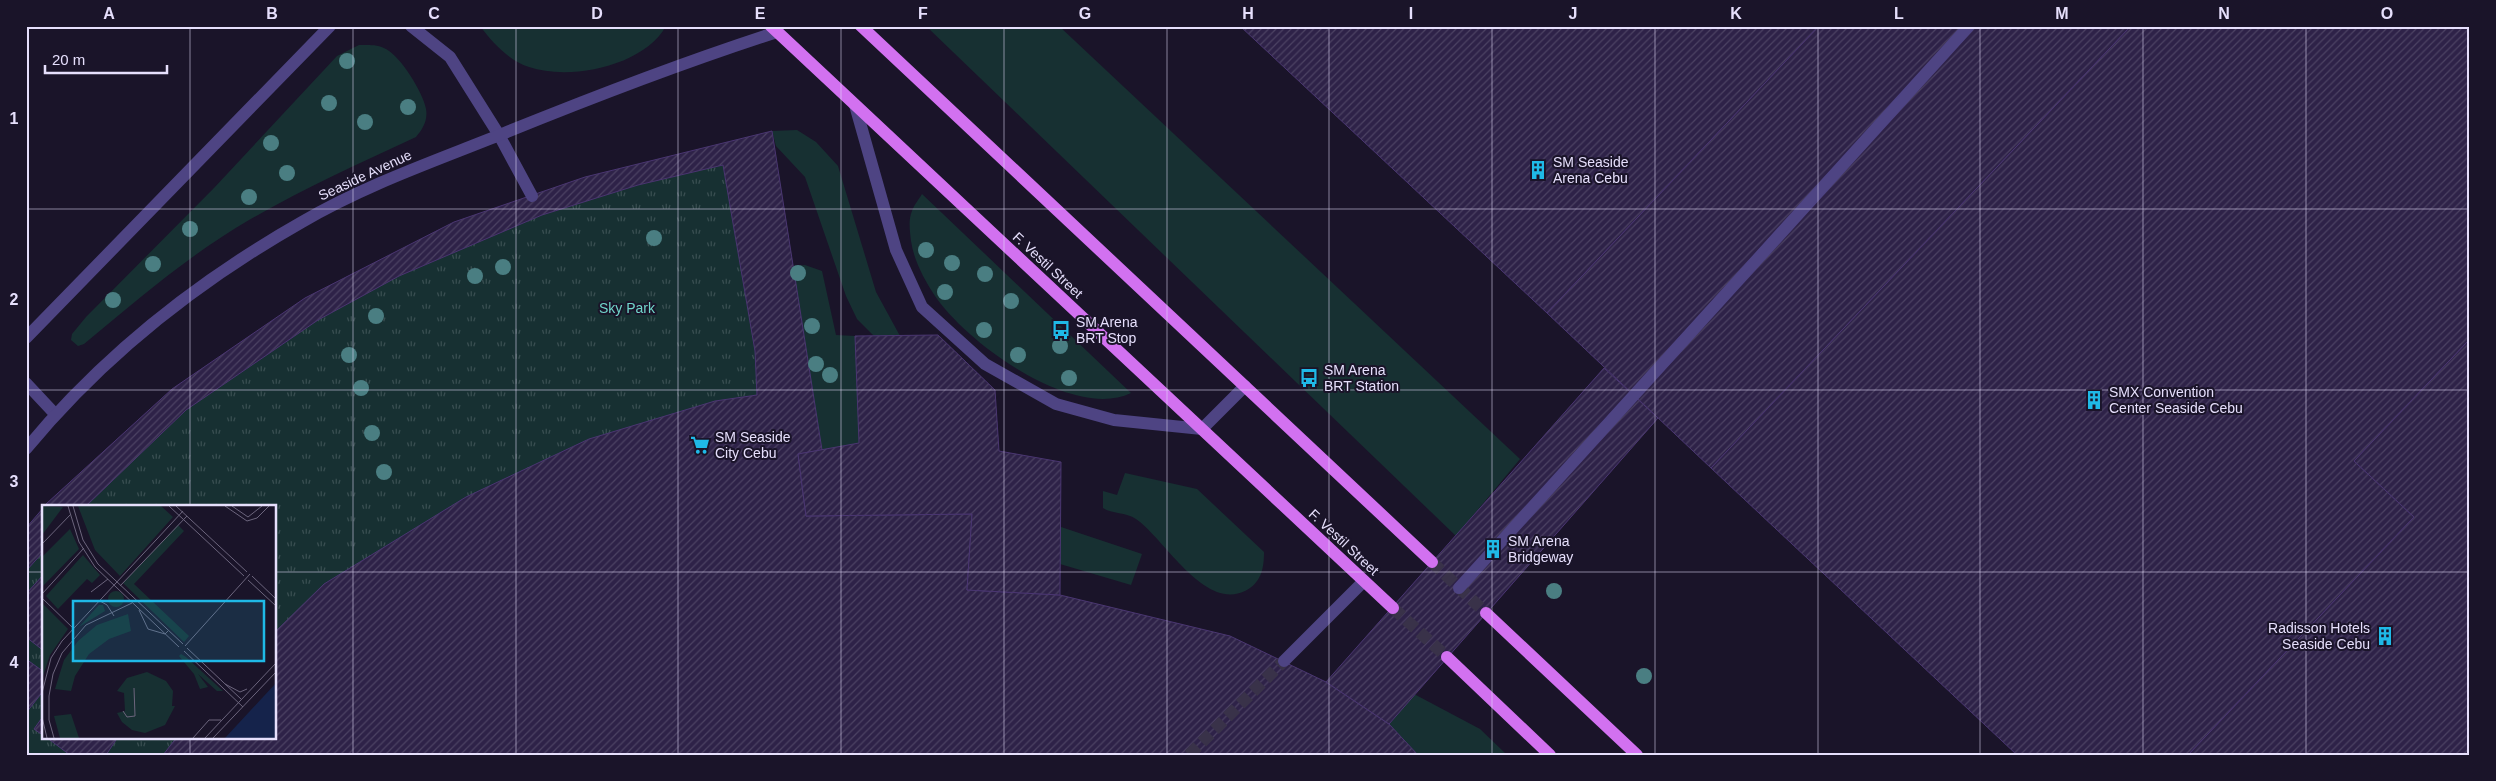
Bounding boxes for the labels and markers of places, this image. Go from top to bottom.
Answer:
place label: SM Seaside Arena Cebu [1553,154,1629,186]
building icon: SM Seaside Arena Cebu [1527,159,1549,181]
place label: SM Arena BRT Stop [1076,314,1138,346]
bus stop icon: SM Arena BRT Stop [1050,319,1072,341]
place label: SM Arena BRT Station [1324,362,1399,394]
bus stop icon: SM Arena BRT Station [1298,367,1320,389]
place label: SMX Convention Center Seaside Cebu [2109,384,2243,416]
building icon: SMX Convention Center Seaside Cebu [2083,389,2105,411]
place label: SM Seaside City Cebu [715,429,791,461]
supermarket icon: SM Seaside City Cebu [689,434,711,456]
place label: SM Arena Bridgeway [1508,533,1573,565]
building icon: SM Arena Bridgeway [1482,538,1504,560]
place label: Radisson Hotels Seaside Cebu [2268,620,2370,652]
building icon: Radisson Hotels Seaside Cebu [2374,625,2396,647]

